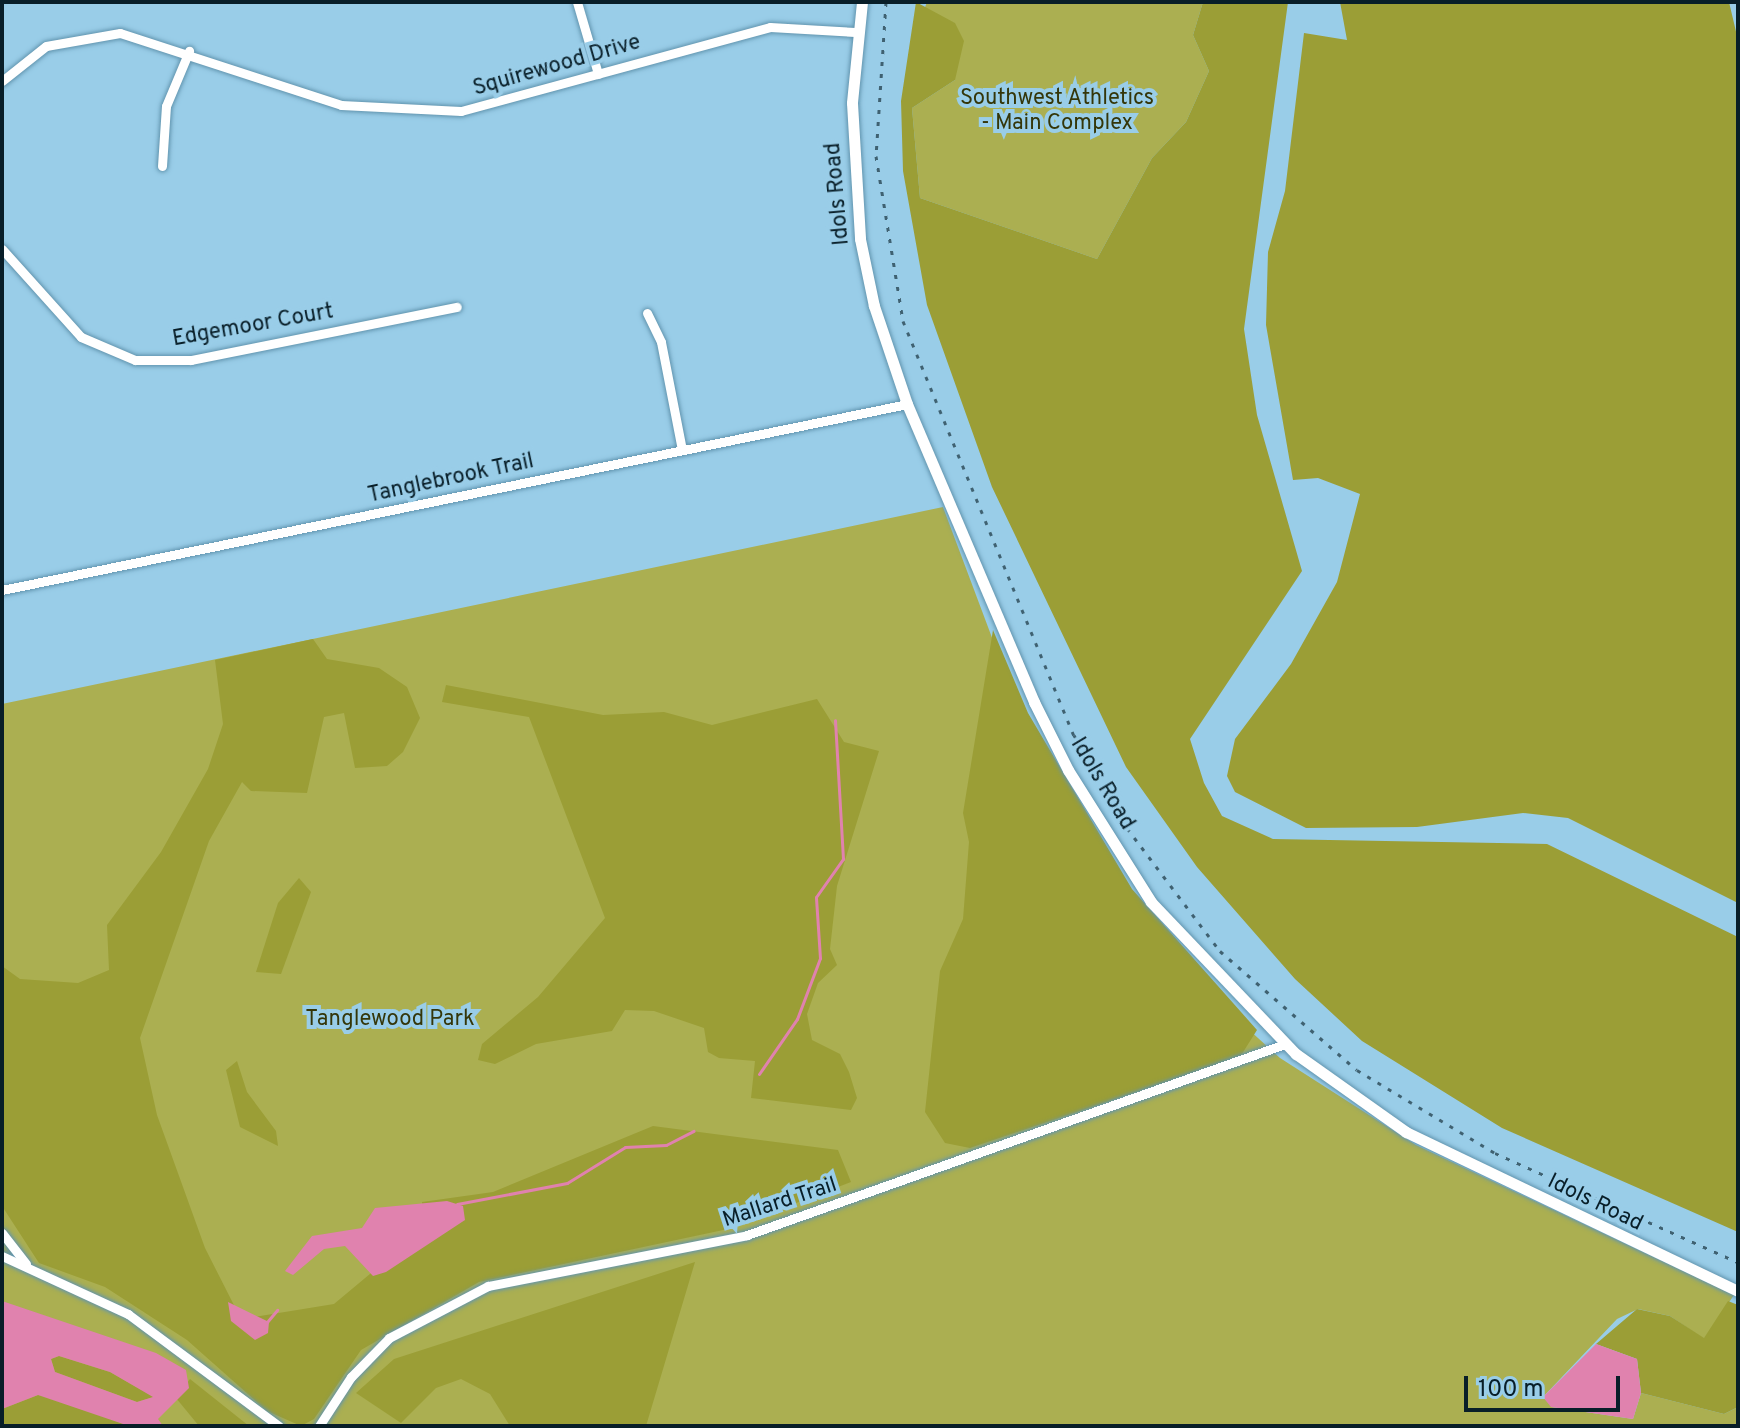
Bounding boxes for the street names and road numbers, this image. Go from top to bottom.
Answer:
street label: Squirewood Drive [470,29,644,103]
street label: Idols Road [820,141,856,247]
street label: Edgemoor Court [170,299,336,353]
street label: Tanglebrook Trail [365,448,537,510]
street label: Idols Road [1064,733,1140,835]
street label: Idols Road [1543,1169,1647,1237]
street label: Mallard Trail [719,1172,841,1234]

